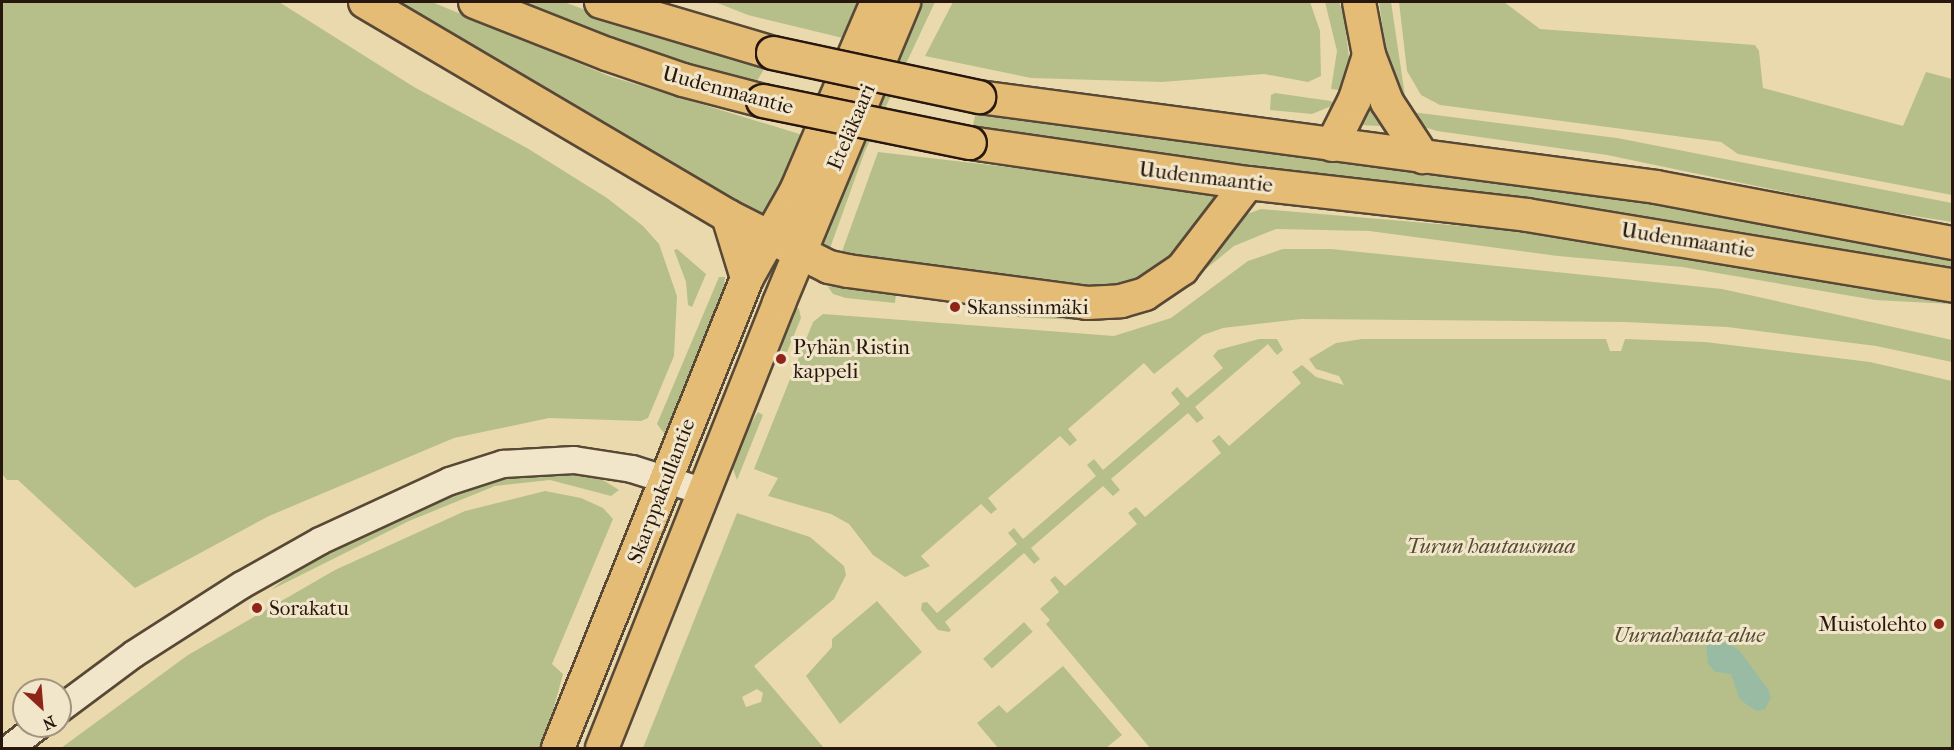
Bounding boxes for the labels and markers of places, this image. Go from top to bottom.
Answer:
place label: Skanssinmäki [967,294,1089,320]
marker: Skanssinmäki [948,300,962,314]
place label: Pyhän Ristin kappeli [793,334,910,384]
marker: Pyhän Ristin kappeli [774,352,788,366]
place label: Sorakatu [269,595,349,621]
marker: Sorakatu [250,601,264,615]
place label: Muistolehto [1819,611,1927,637]
marker: Muistolehto [1932,617,1946,631]

